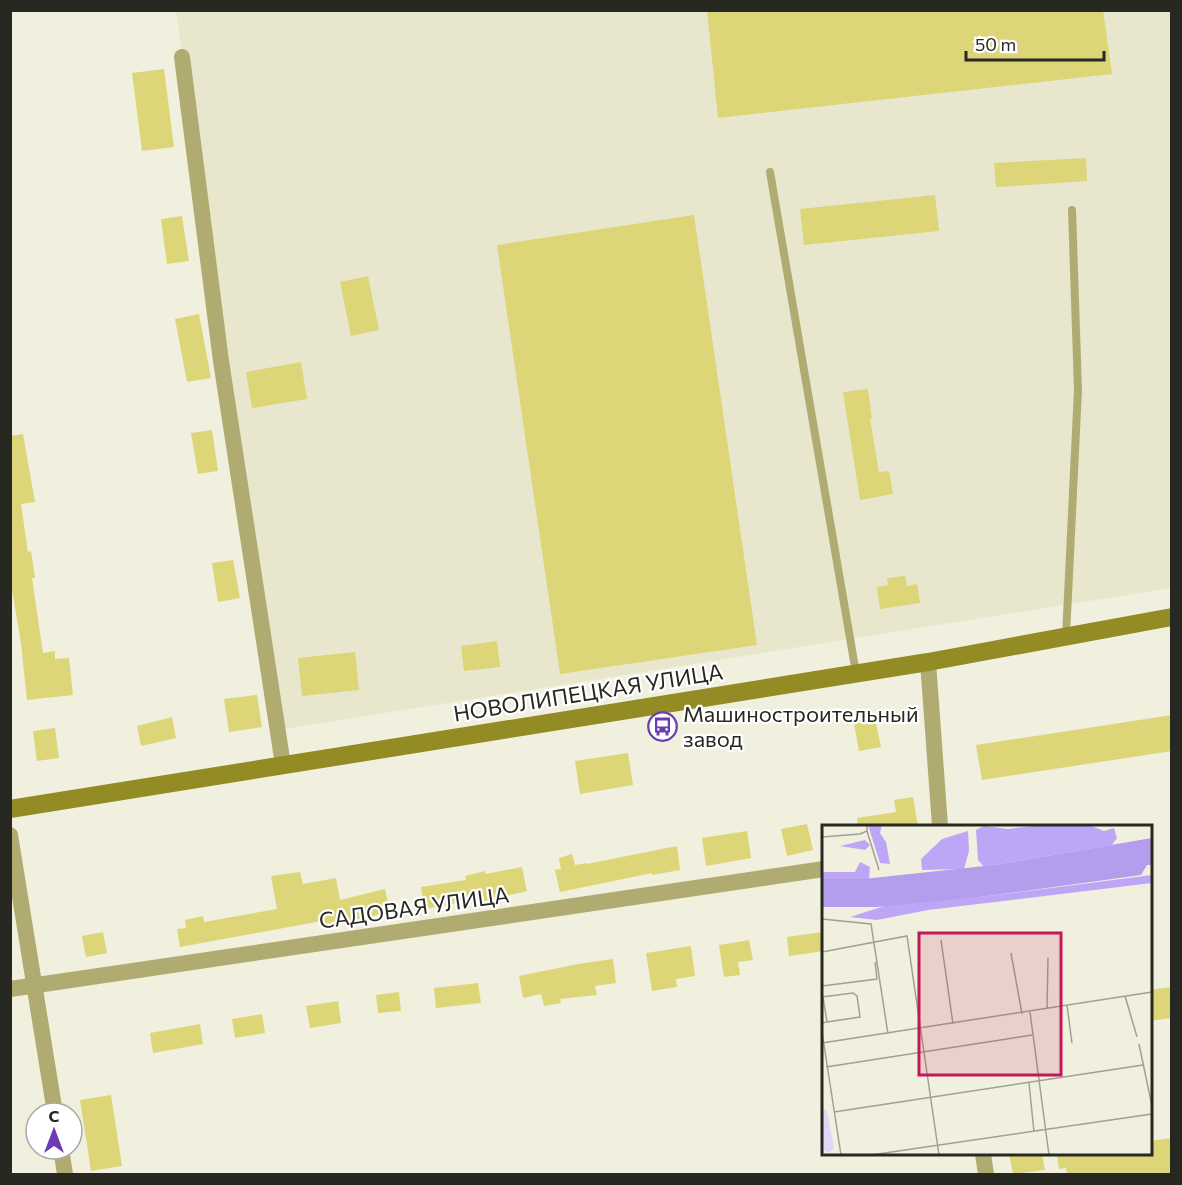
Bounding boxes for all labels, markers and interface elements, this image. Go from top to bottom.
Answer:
scale bar [966,24,1104,62]
text: 50 m [975,33,1016,55]
street label: НОВОЛИПЕЦКАЯ УЛИЦА [451,657,725,727]
place label: Машиностроительный завод [683,700,919,752]
bus stop icon: Машиностроительный завод [646,710,678,742]
inset map [822,825,1152,1155]
street label: САДОВАЯ УЛИЦА [317,880,511,934]
north arrow [24,1101,84,1161]
text: С [49,1106,60,1125]

